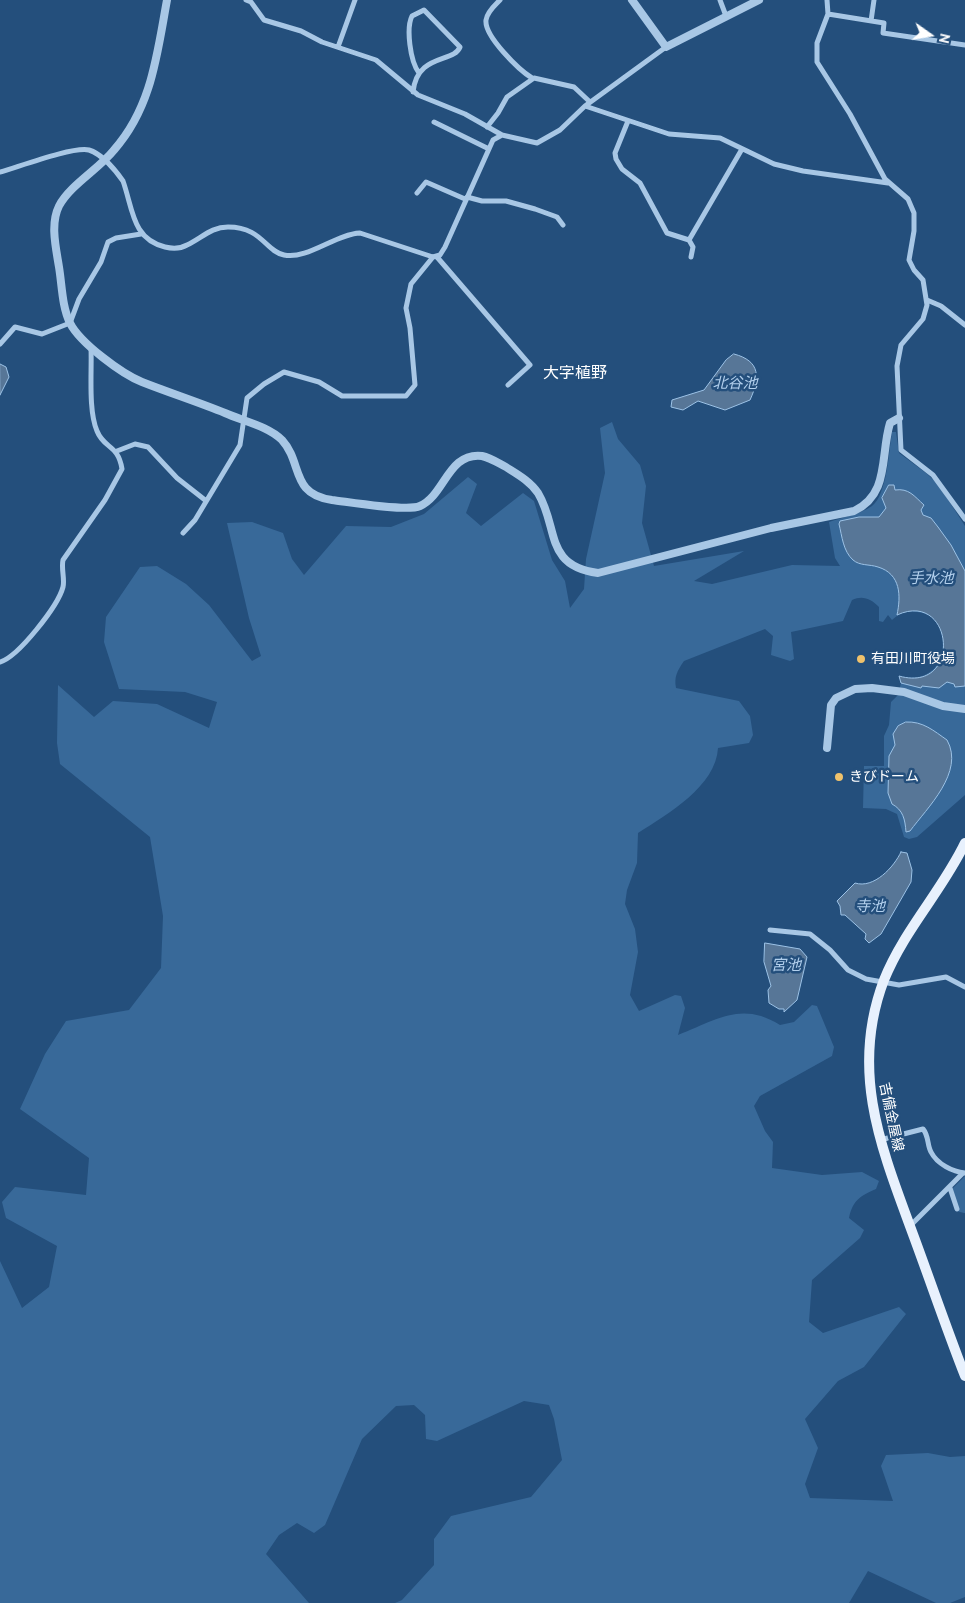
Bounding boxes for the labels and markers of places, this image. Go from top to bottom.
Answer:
place label: 有田川町役場 [871,651,955,667]
marker: 有田川町役場 [855,653,867,665]
place label: きびドーム [849,769,919,785]
marker: きびドーム [833,771,845,783]

